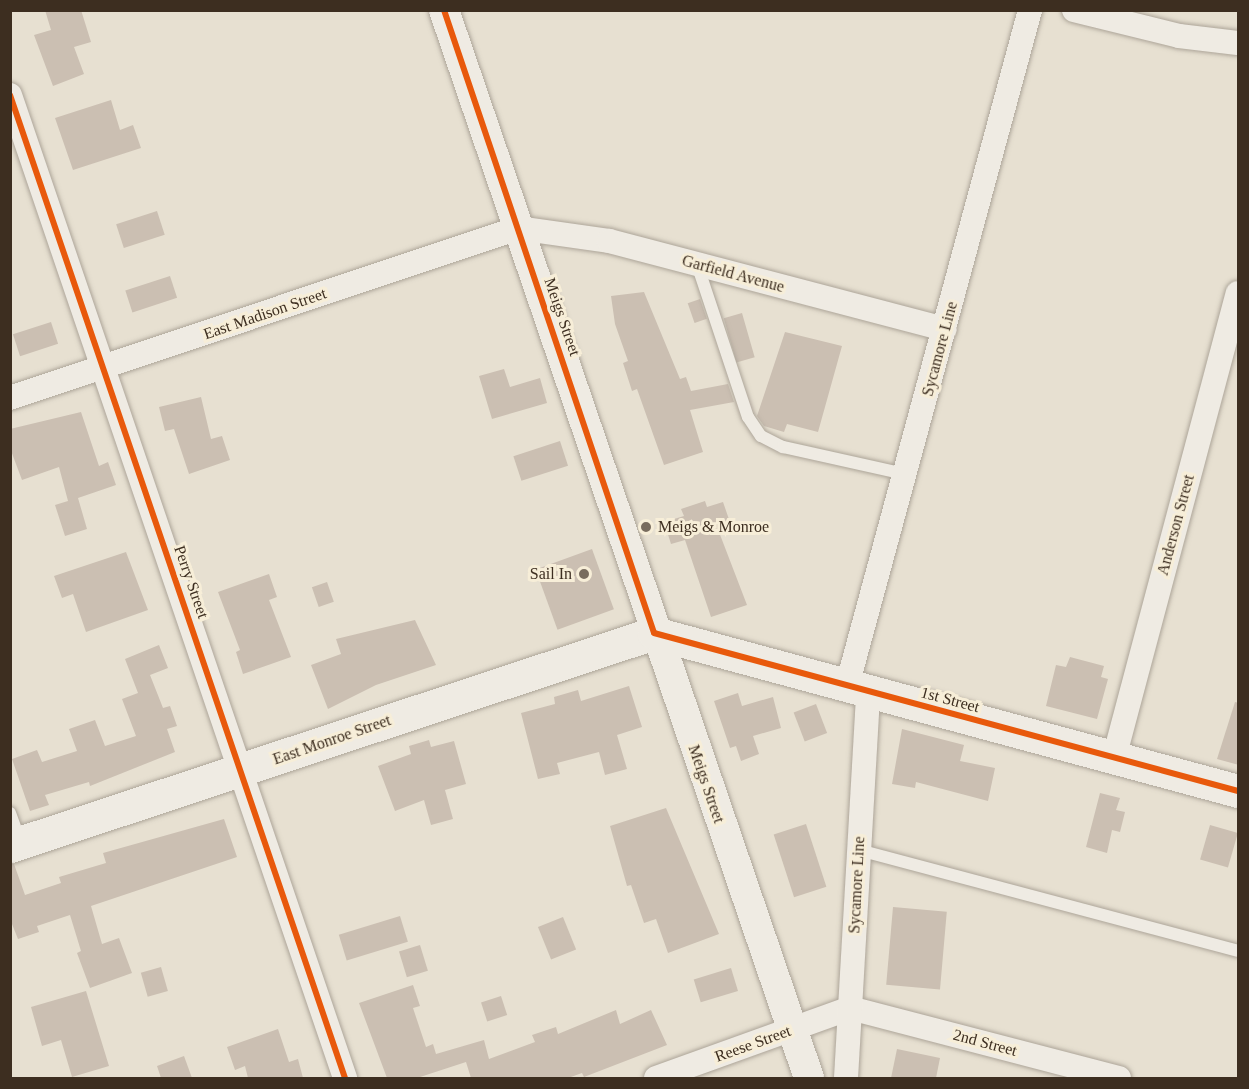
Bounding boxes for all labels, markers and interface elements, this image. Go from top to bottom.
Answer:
street label: Garfield Avenue [679,251,787,297]
street label: Meigs Street [540,275,584,359]
street label: East Madison Street [201,284,329,344]
street label: Sycamore Line [918,300,962,398]
street label: Anderson Street [1153,473,1199,577]
place label: Meigs & Monroe [658,517,769,537]
marker: Meigs & Monroe [639,520,653,534]
street label: Perry Street [170,543,212,621]
place label: Sail In [530,564,572,584]
marker: Sail In [577,567,591,581]
street label: 1st Street [919,683,981,717]
street label: East Monroe Street [270,711,394,769]
street label: Meigs Street [684,742,728,826]
street label: Sycamore Line [845,836,869,934]
street label: Reese Street [712,1021,794,1067]
street label: 2nd Street [951,1025,1019,1061]

